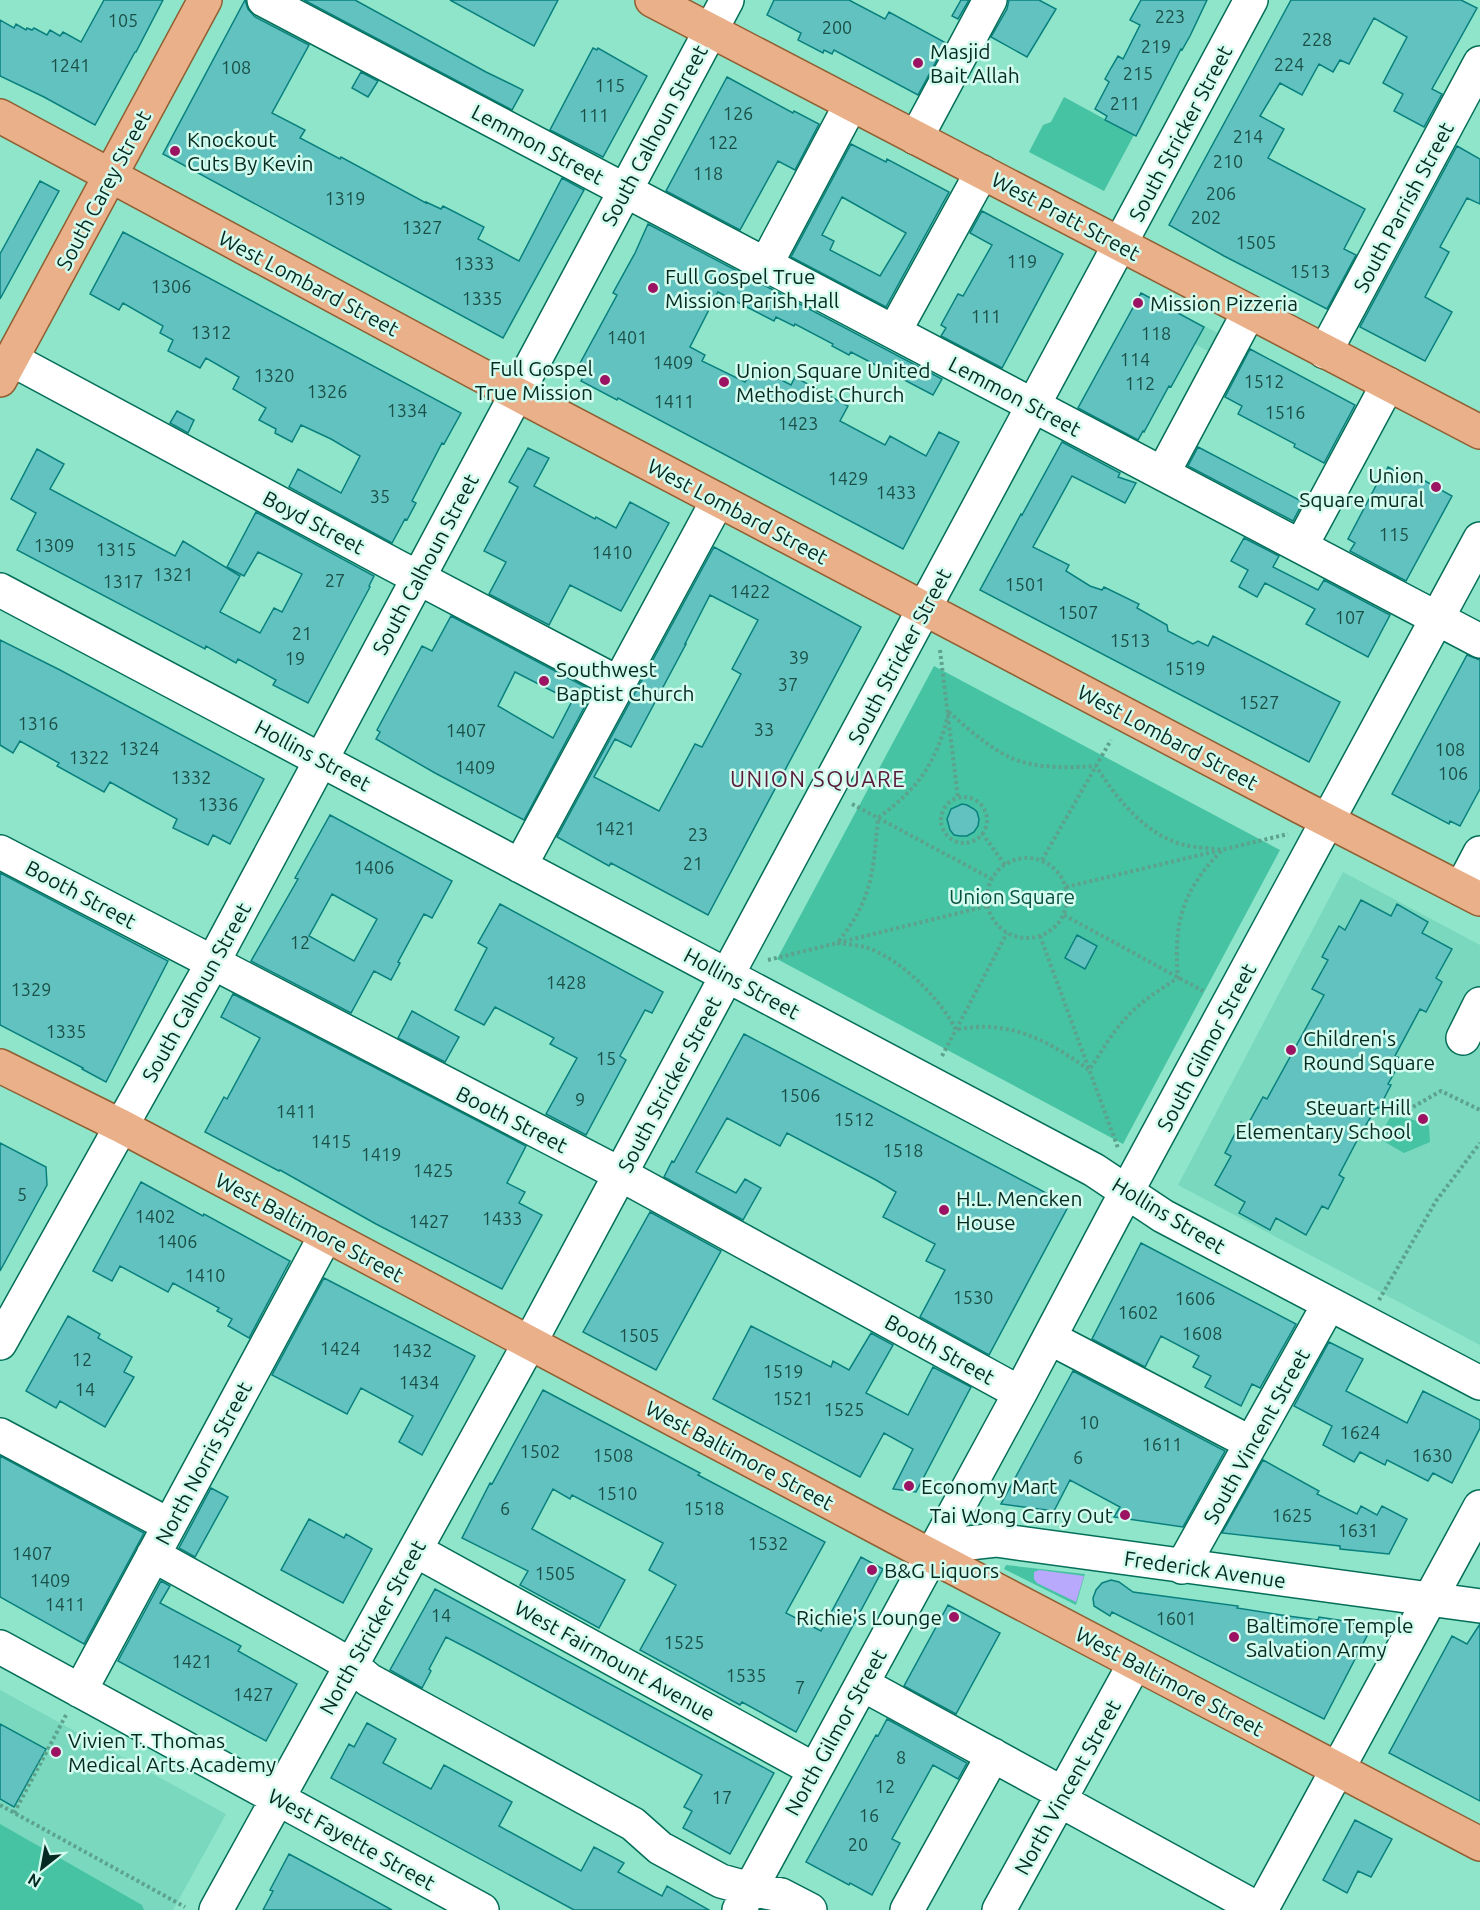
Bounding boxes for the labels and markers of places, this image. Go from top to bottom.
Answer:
place label: Masjid Bait Allah [930,39,1020,87]
marker: Masjid Bait Allah [911,56,925,70]
place label: Knockout Cuts By Kevin [187,127,314,175]
marker: Knockout Cuts By Kevin [168,144,182,158]
place label: Full Gospel True Mission Parish Hall [665,264,839,312]
marker: Full Gospel True Mission Parish Hall [646,281,660,295]
place label: Mission Pizzeria [1150,291,1298,315]
marker: Mission Pizzeria [1131,296,1145,310]
place label: Full Gospel True Mission [475,356,593,404]
place label: Union Square United Methodist Church [736,358,930,406]
marker: Full Gospel True Mission [598,373,612,387]
marker: Union Square United Methodist Church [717,375,731,389]
place label: Union Square mural [1299,463,1424,511]
marker: Union Square mural [1429,480,1443,494]
place label: Southwest Baptist Church [556,657,695,705]
marker: Southwest Baptist Church [537,674,551,688]
place label: Children's Round Square [1303,1026,1435,1074]
marker: Children's Round Square [1284,1043,1298,1057]
place label: Steuart Hill Elementary School [1235,1095,1411,1143]
marker: Steuart Hill Elementary School [1416,1112,1430,1126]
place label: H.L. Mencken House [956,1186,1082,1234]
marker: H.L. Mencken House [937,1203,951,1217]
place label: Economy Mart [921,1474,1057,1498]
marker: Economy Mart [902,1479,916,1493]
place label: Tai Wong Carry Out [930,1503,1113,1527]
marker: Tai Wong Carry Out [1118,1508,1132,1522]
place label: B&G Liquors [884,1558,999,1582]
marker: B&G Liquors [865,1563,879,1577]
place label: Richie's Lounge [796,1605,942,1629]
marker: Richie's Lounge [947,1610,961,1624]
place label: Baltimore Temple Salvation Army [1246,1613,1414,1661]
marker: Baltimore Temple Salvation Army [1227,1630,1241,1644]
place label: Vivien T. Thomas Medical Arts Academy [68,1728,276,1776]
marker: Vivien T. Thomas Medical Arts Academy [49,1745,63,1759]

